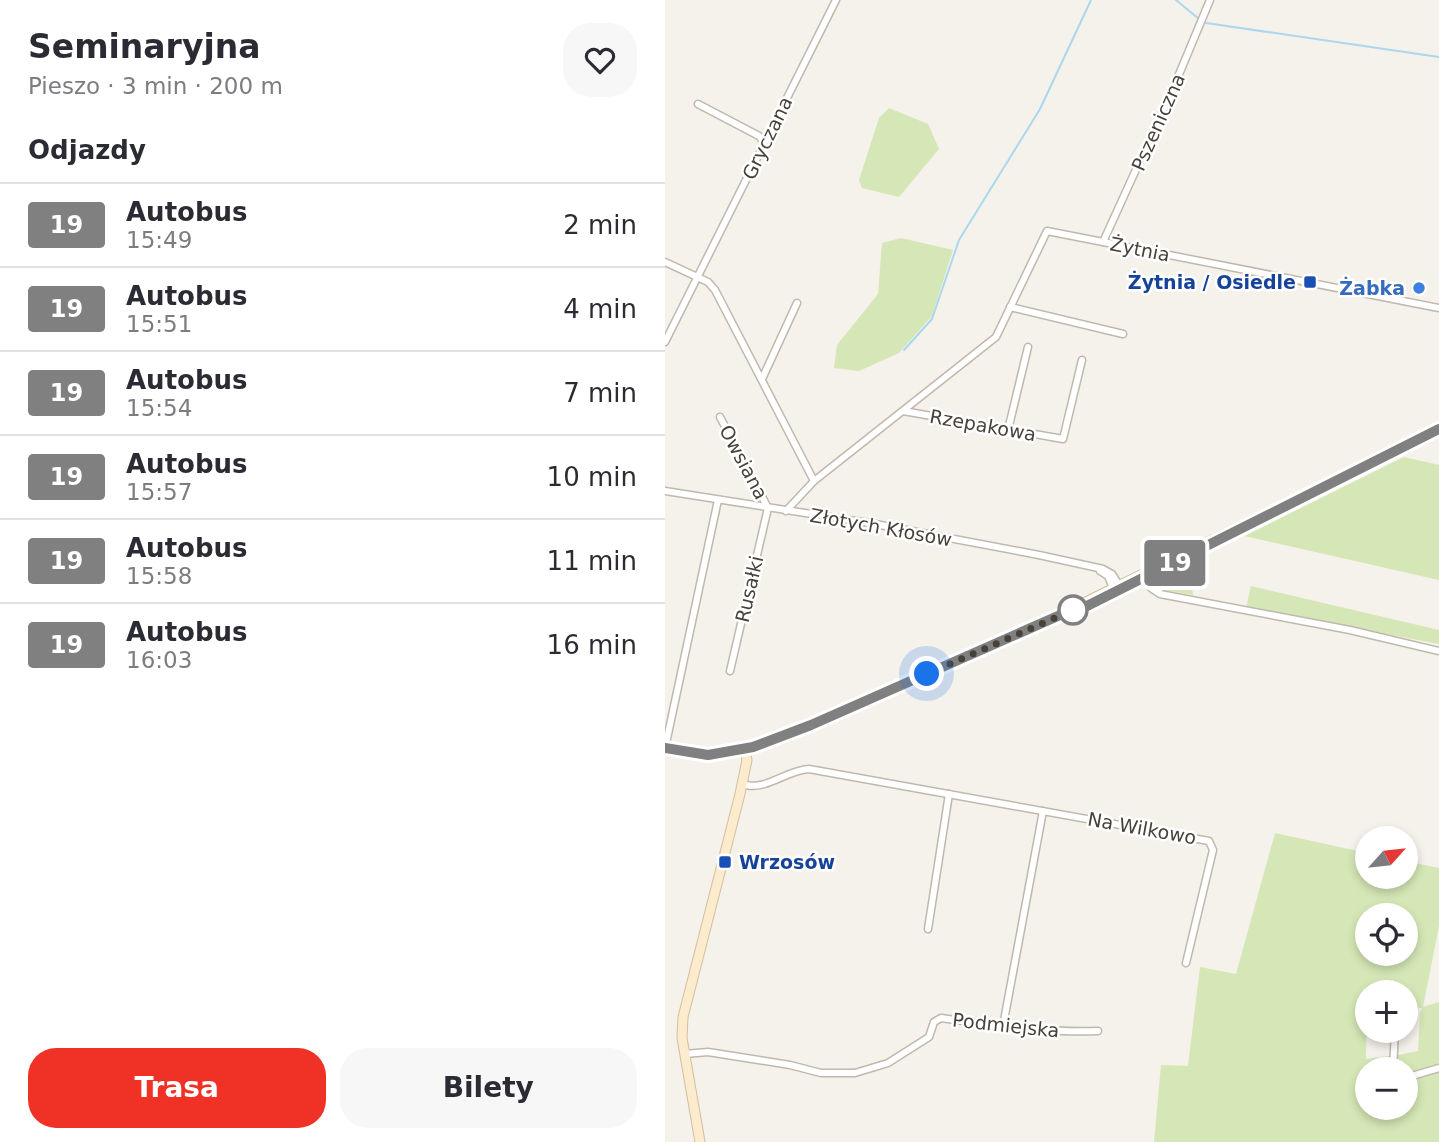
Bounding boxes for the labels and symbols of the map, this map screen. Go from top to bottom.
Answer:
street label: Pszeniczna [1127,70,1189,174]
street label: Gryczana [737,93,797,183]
street label: Żytnia [1108,232,1172,266]
place label: Żytnia / Osiedle [1128,270,1296,293]
marker: Żytnia / Osiedle [1302,274,1318,290]
place label: Żabka [1339,276,1405,299]
marker: Żabka [1411,280,1427,296]
street label: Rzepakowa [928,405,1038,445]
street label: Owsiana [715,421,773,503]
street label: Złotych Kłosów [808,504,954,550]
line badge: 19 [1143,540,1207,586]
street label: Rusałki [731,554,767,624]
unlabelled marker [1058,595,1088,625]
your location [909,656,944,691]
street label: Na Wilkowo [1086,808,1198,848]
north arrow [1355,826,1417,889]
place label: Wrzosów [739,851,835,873]
marker: Wrzosów [717,854,733,870]
street label: Podmiejska [951,1008,1061,1042]

